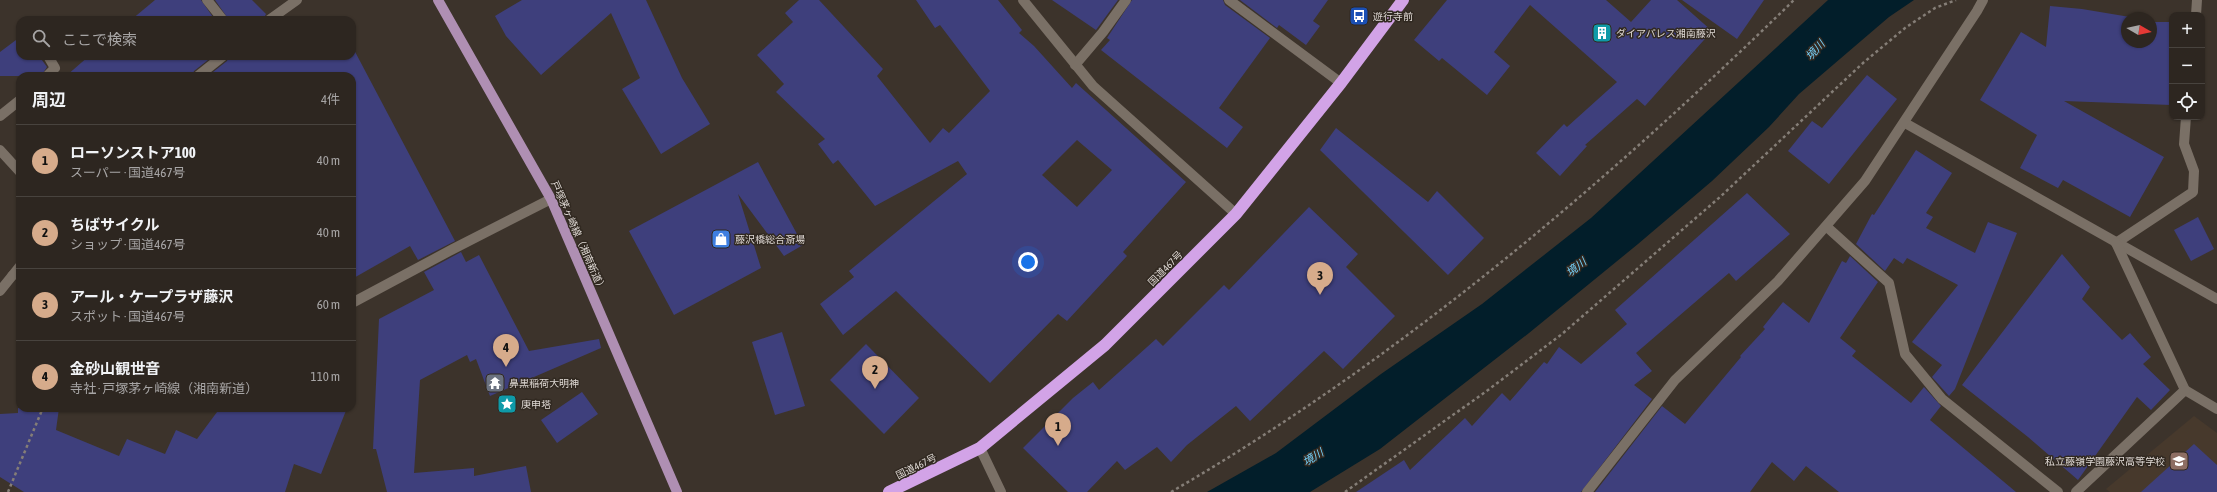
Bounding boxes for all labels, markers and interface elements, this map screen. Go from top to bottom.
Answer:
bus stop icon: 遊行寺前 [1348,5,1370,27]
place label: 遊行寺前 [1373,11,1413,22]
north arrow [2121,12,2157,48]
map controls [2169,12,2205,120]
button: + [2169,12,2205,48]
search box [16,16,356,60]
building icon: ダイアパレス湘南藤沢 [1591,22,1613,44]
icon: search [30,27,52,49]
place label: ダイアパレス湘南藤沢 [1616,28,1716,39]
text: ここで検索 [62,31,137,48]
water label: 境川 [1803,37,1827,62]
button: − [2169,48,2205,84]
button: locate [2169,84,2205,120]
text: 周辺 [32,90,66,110]
text: 4件 [321,92,340,107]
text: ローソンストア100 [70,144,196,161]
text: 1 [42,153,48,168]
text: 40 m [317,153,340,168]
text: スーパー · 国道467号 [70,165,186,180]
street label: 戸塚茅ヶ崎線（湘南新道） [549,179,608,293]
text: ちばサイクル [70,216,159,233]
text: 2 [42,225,48,240]
text: 40 m [317,225,340,240]
shop icon: 藤沢橋総合斎場 [710,228,732,250]
place label: 藤沢橋総合斎場 [735,234,805,245]
text: ショップ · 国道467号 [70,237,186,252]
street label: 国道467号 [1146,249,1185,288]
your location [1018,252,1038,272]
water label: 境川 [1564,255,1589,279]
pin: 3 [1307,262,1333,295]
text: アール・ケープラザ藤沢 [70,288,233,305]
text: 3 [42,297,48,312]
text: 60 m [317,297,340,312]
text: スポット · 国道467号 [70,309,186,324]
pin: 4 [493,334,519,367]
pin: 2 [862,356,888,389]
text: 金砂山観世音 [70,360,160,377]
text: 4 [42,369,48,384]
text: 110 m [311,369,340,384]
temple icon: 鼻黒稲荷大明神 [484,372,506,394]
place label: 鼻黒稲荷大明神 [509,378,579,389]
text: 寺社 · 戸塚茅ヶ崎線（湘南新道） [70,381,258,396]
place icon: 庚申塔 [496,393,518,415]
place label: 庚申塔 [521,399,551,410]
pin: 1 [1045,413,1071,446]
water label: 境川 [1300,446,1326,468]
school or university icon: 私立藤嶺学園藤沢高等学校 [2168,450,2190,472]
street label: 国道467号 [894,452,938,481]
place label: 私立藤嶺学園藤沢高等学校 [2045,456,2165,467]

